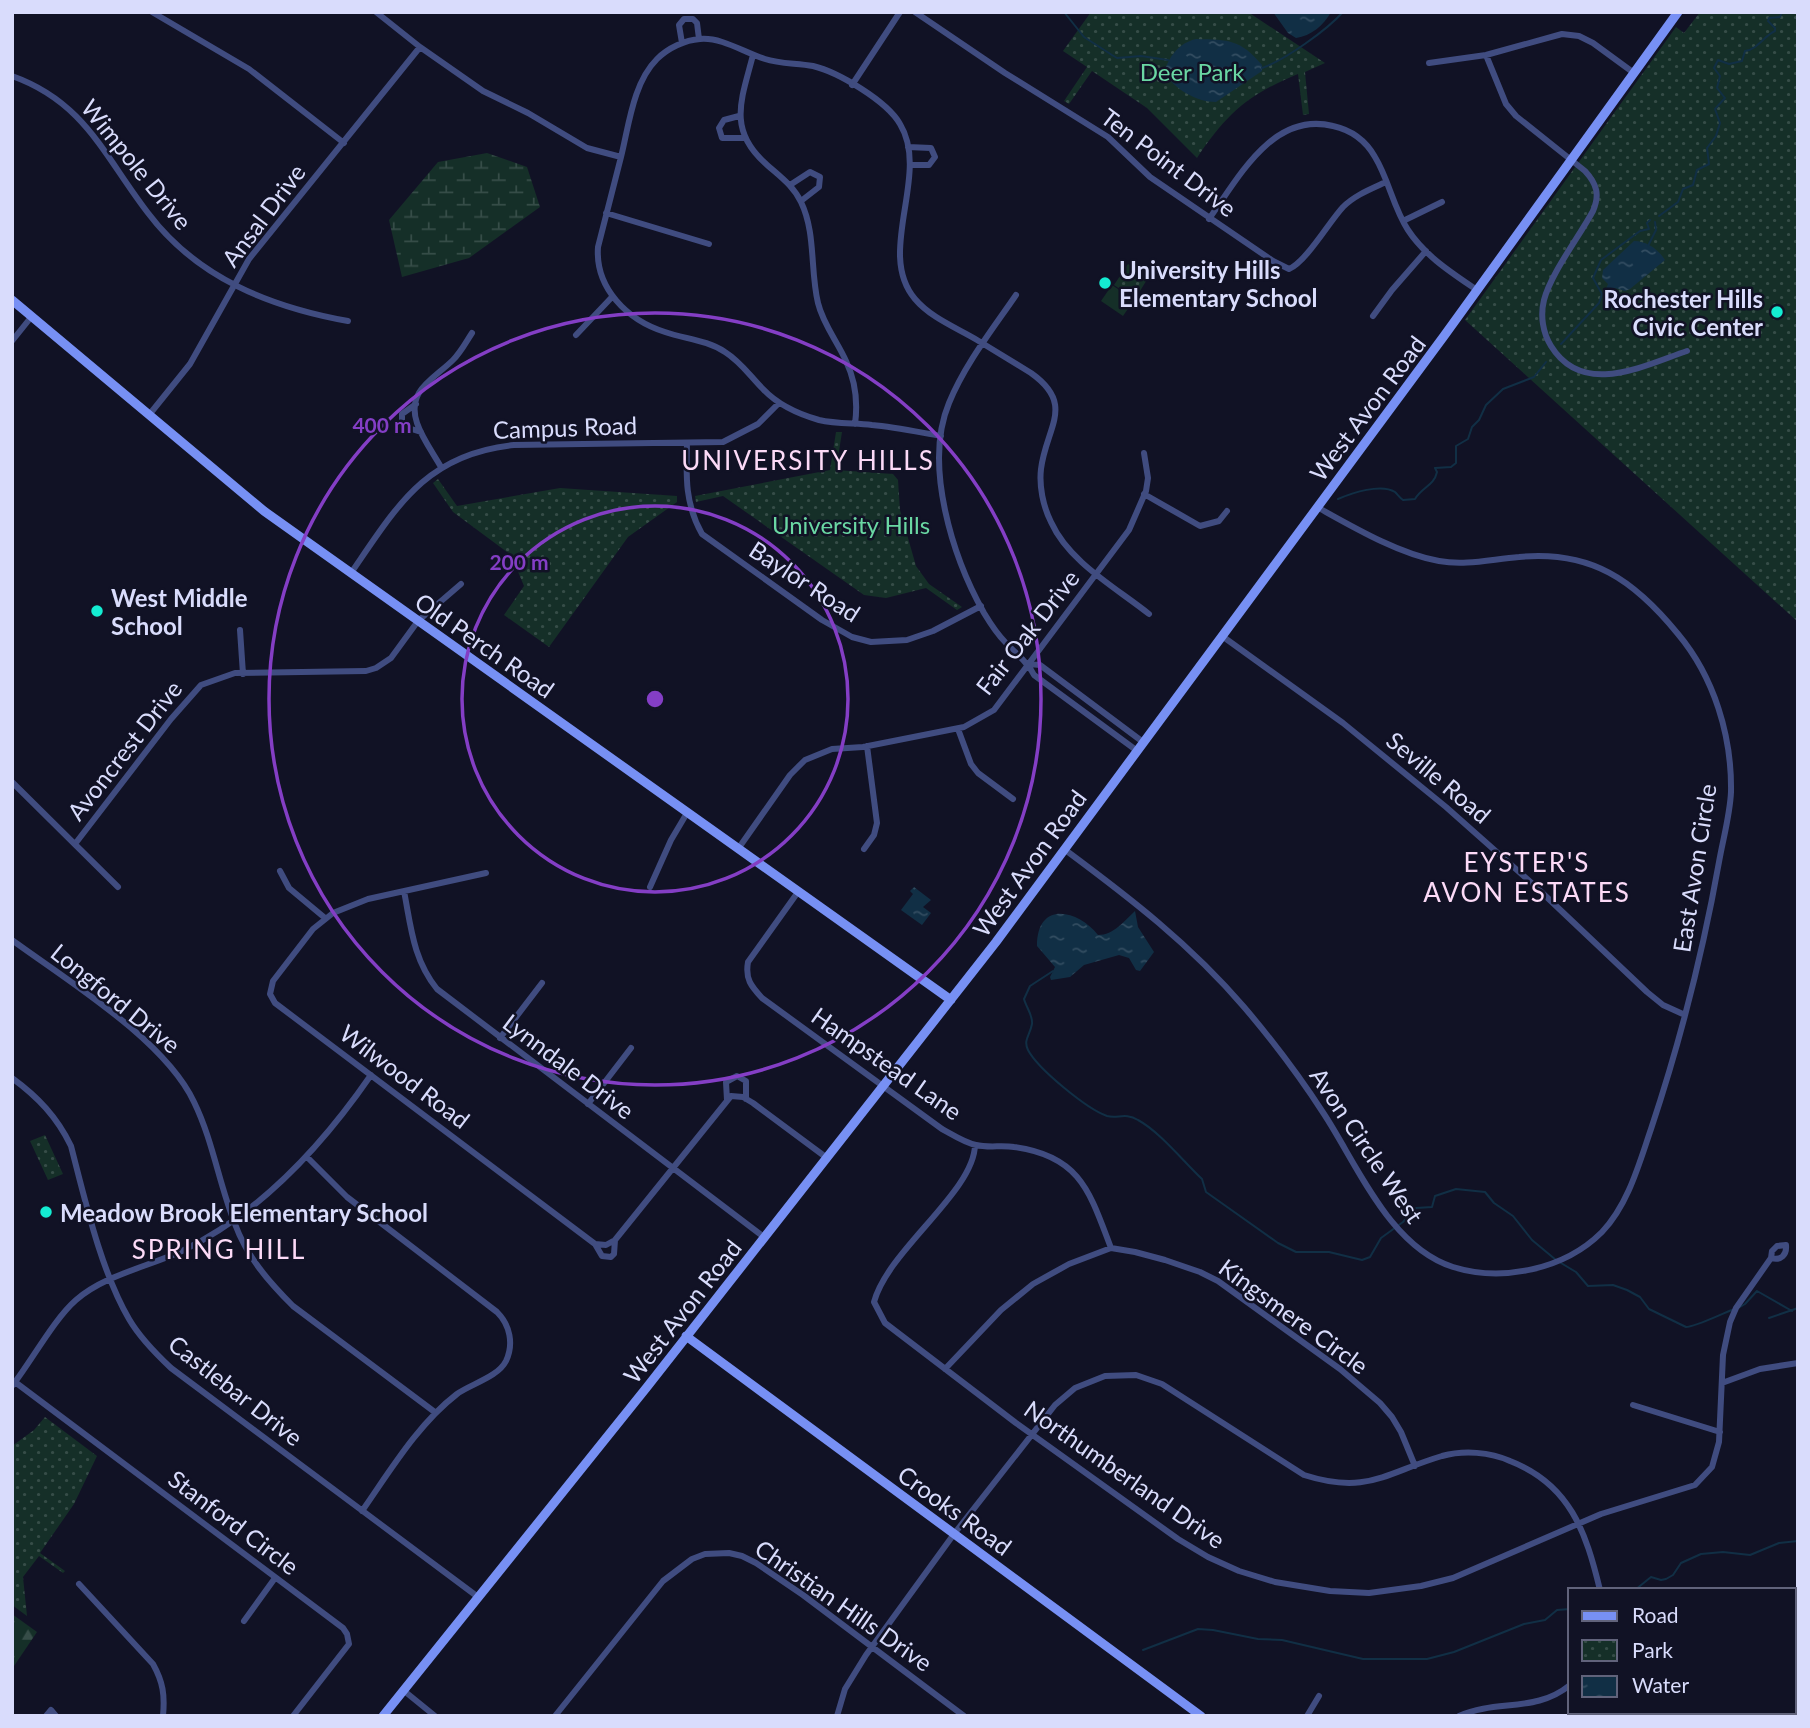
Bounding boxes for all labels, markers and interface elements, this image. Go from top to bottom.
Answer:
park label: Deer Park [1140,57,1245,86]
street label: Wimpole Drive [76,93,198,235]
street label: Ten Point Drive [1096,102,1242,222]
street label: Ansal Drive [215,158,311,272]
place label: University Hills Elementary School [1119,255,1318,312]
marker: University Hills Elementary School [1097,275,1113,291]
place label: Rochester Hills Civic Center [1603,284,1763,341]
marker: Rochester Hills Civic Center [1769,304,1785,320]
street label: West Avon Road [1303,330,1431,486]
street label: Campus Road [492,410,638,444]
text: 400 m [352,412,412,437]
district label: UNIVERSITY HILLS [681,444,935,476]
park label: University Hills [772,510,930,539]
street label: Baylor Road [744,534,866,628]
text: 200 m [489,549,549,574]
street label: Fair Oak Drive [969,564,1085,700]
place label: West Middle School [111,583,248,640]
street label: Old Perch Road [410,586,560,704]
marker: West Middle School [89,603,105,619]
street label: Avoncrest Drive [61,674,187,826]
centre of rings [643,687,667,711]
street label: Seville Road [1381,725,1497,829]
street label: East Avon Circle [1666,782,1722,954]
street label: West Avon Road [966,784,1092,942]
district label: EYSTER'S AVON ESTATES [1423,846,1631,908]
street label: Longford Drive [46,937,186,1059]
street label: Hampstead Lane [806,1000,968,1126]
street label: Lynndale Drive [498,1007,640,1125]
street label: Wilwood Road [334,1018,476,1134]
street label: Avon Circle West [1304,1062,1430,1229]
place label: Meadow Brook Elementary School [60,1198,428,1227]
marker: Meadow Brook Elementary School [38,1204,54,1220]
district label: SPRING HILL [132,1233,306,1265]
street label: West Avon Road [617,1233,747,1389]
street label: Kingsmere Circle [1214,1252,1374,1380]
street label: Castlebar Drive [163,1329,309,1451]
street label: Northumberland Drive [1019,1394,1231,1554]
street label: Crooks Road [893,1459,1017,1561]
street label: Stanford Circle [163,1464,305,1580]
street label: Christian Hills Drive [750,1533,938,1677]
legend [1568,1588,1796,1714]
text: Road [1632,1602,1679,1627]
text: Park [1632,1637,1673,1662]
text: Water [1632,1672,1689,1697]

